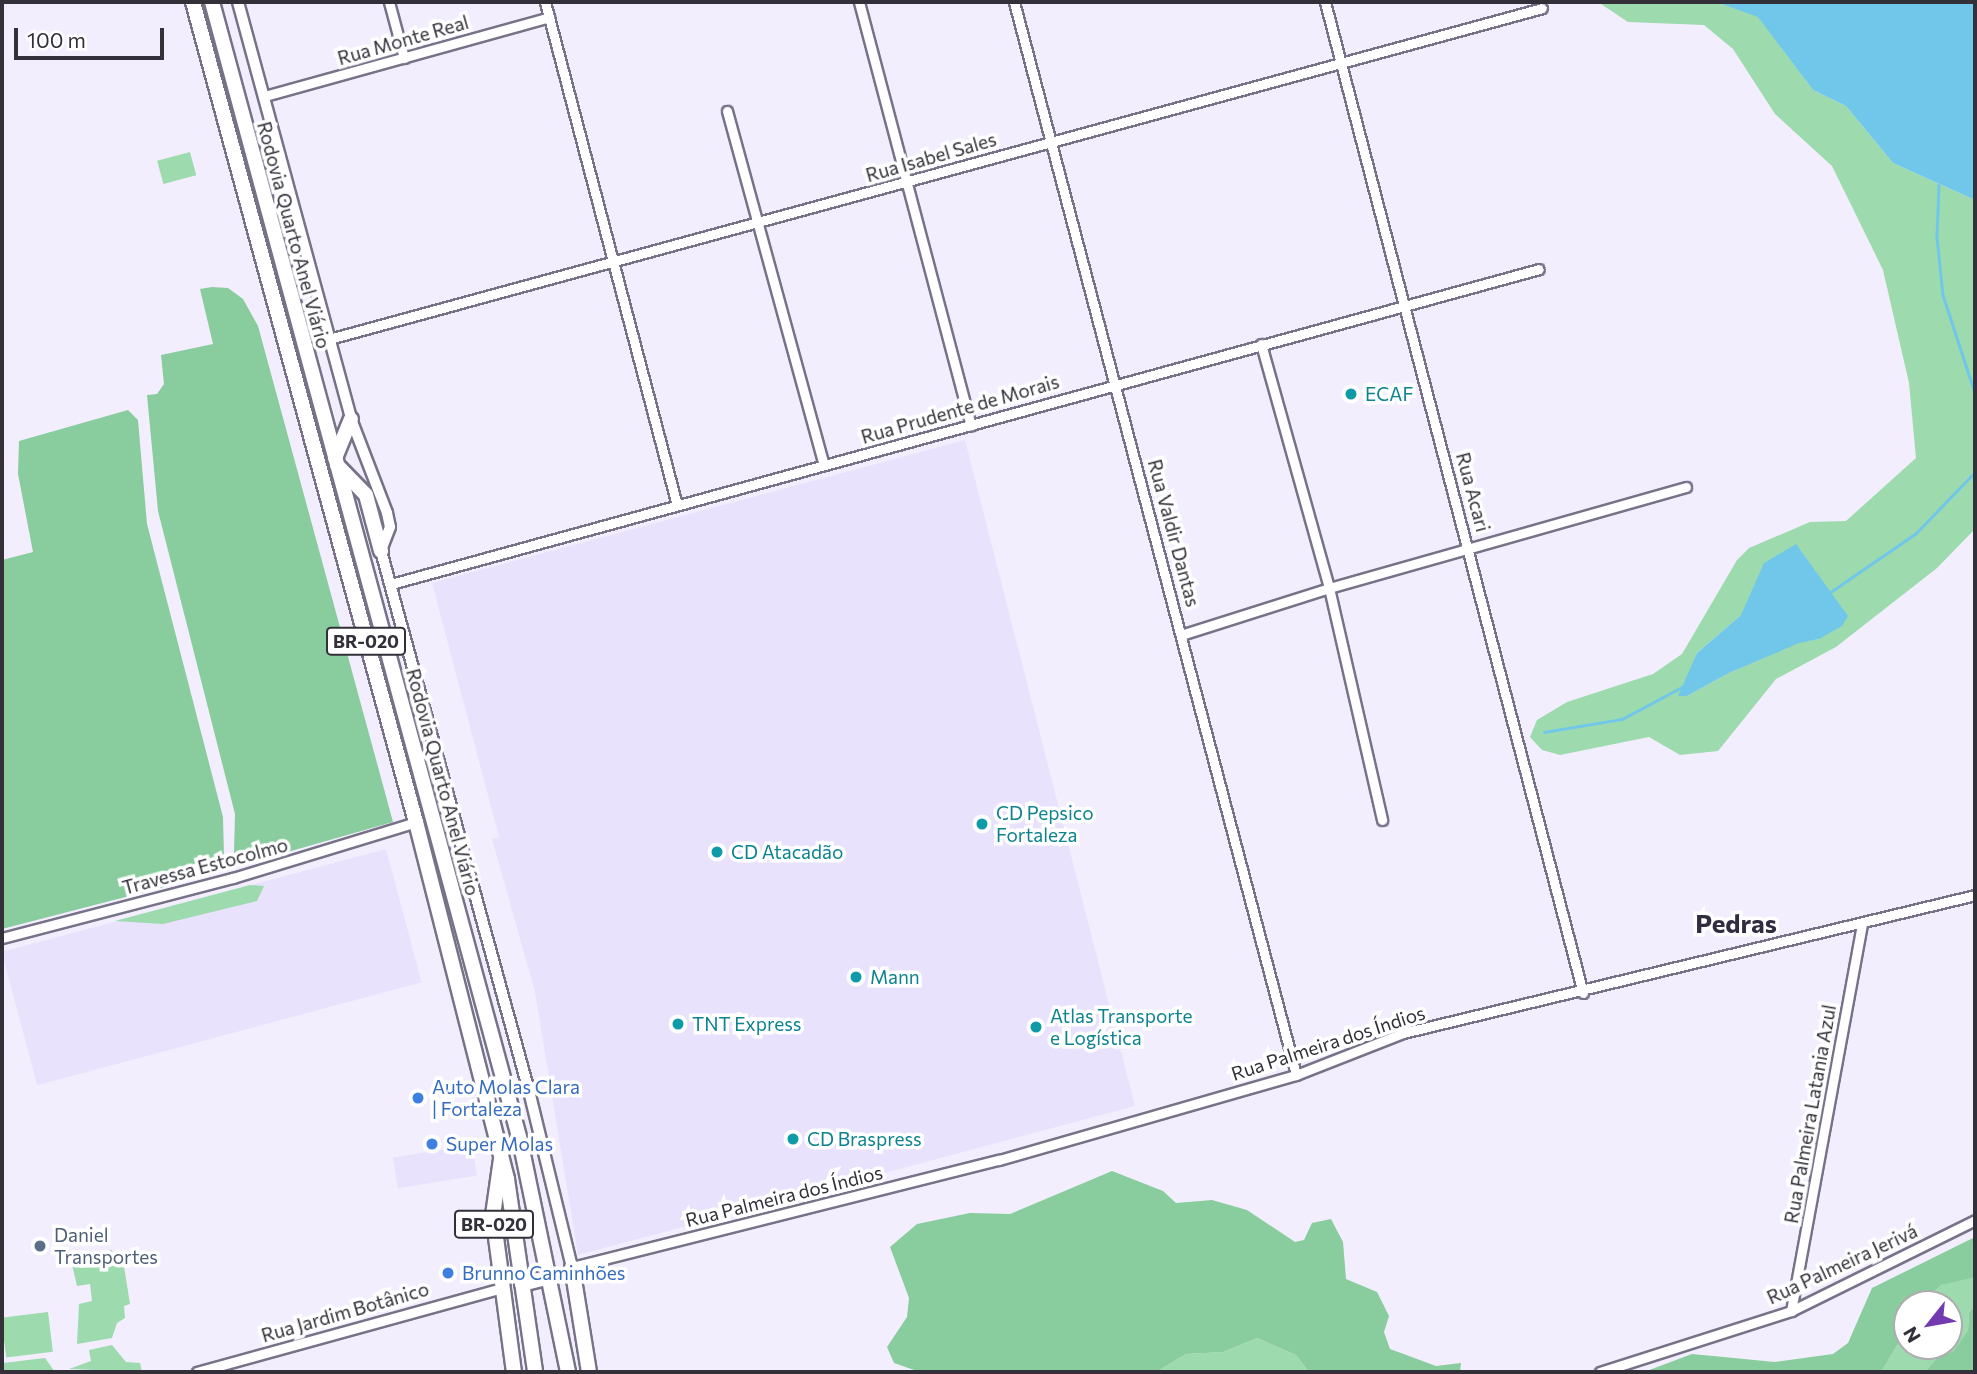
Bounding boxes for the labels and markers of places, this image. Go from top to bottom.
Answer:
place label: ECAF [1365,383,1413,405]
marker: ECAF [1343,386,1359,402]
place label: CD Pepsico Fortaleza [996,802,1094,846]
marker: CD Pepsico Fortaleza [974,816,990,832]
place label: CD Atacadão [731,841,843,863]
marker: CD Atacadão [709,844,725,860]
place label: Mann [870,966,920,988]
marker: Mann [848,969,864,985]
place label: Atlas Transporte e Logística [1050,1005,1193,1049]
place label: TNT Express [692,1013,801,1035]
marker: TNT Express [670,1016,686,1032]
marker: Atlas Transporte e Logística [1028,1019,1044,1035]
place label: Auto Molas Clara | Fortaleza [432,1076,580,1120]
marker: Auto Molas Clara | Fortaleza [410,1090,426,1106]
place label: CD Braspress [807,1128,922,1150]
marker: CD Braspress [785,1131,801,1147]
place label: Super Molas [446,1133,553,1155]
marker: Super Molas [424,1136,440,1152]
place label: Daniel Transportes [54,1224,158,1268]
marker: Daniel Transportes [32,1238,48,1254]
place label: Brunno Caminhões [462,1262,625,1284]
marker: Brunno Caminhões [440,1265,456,1281]

